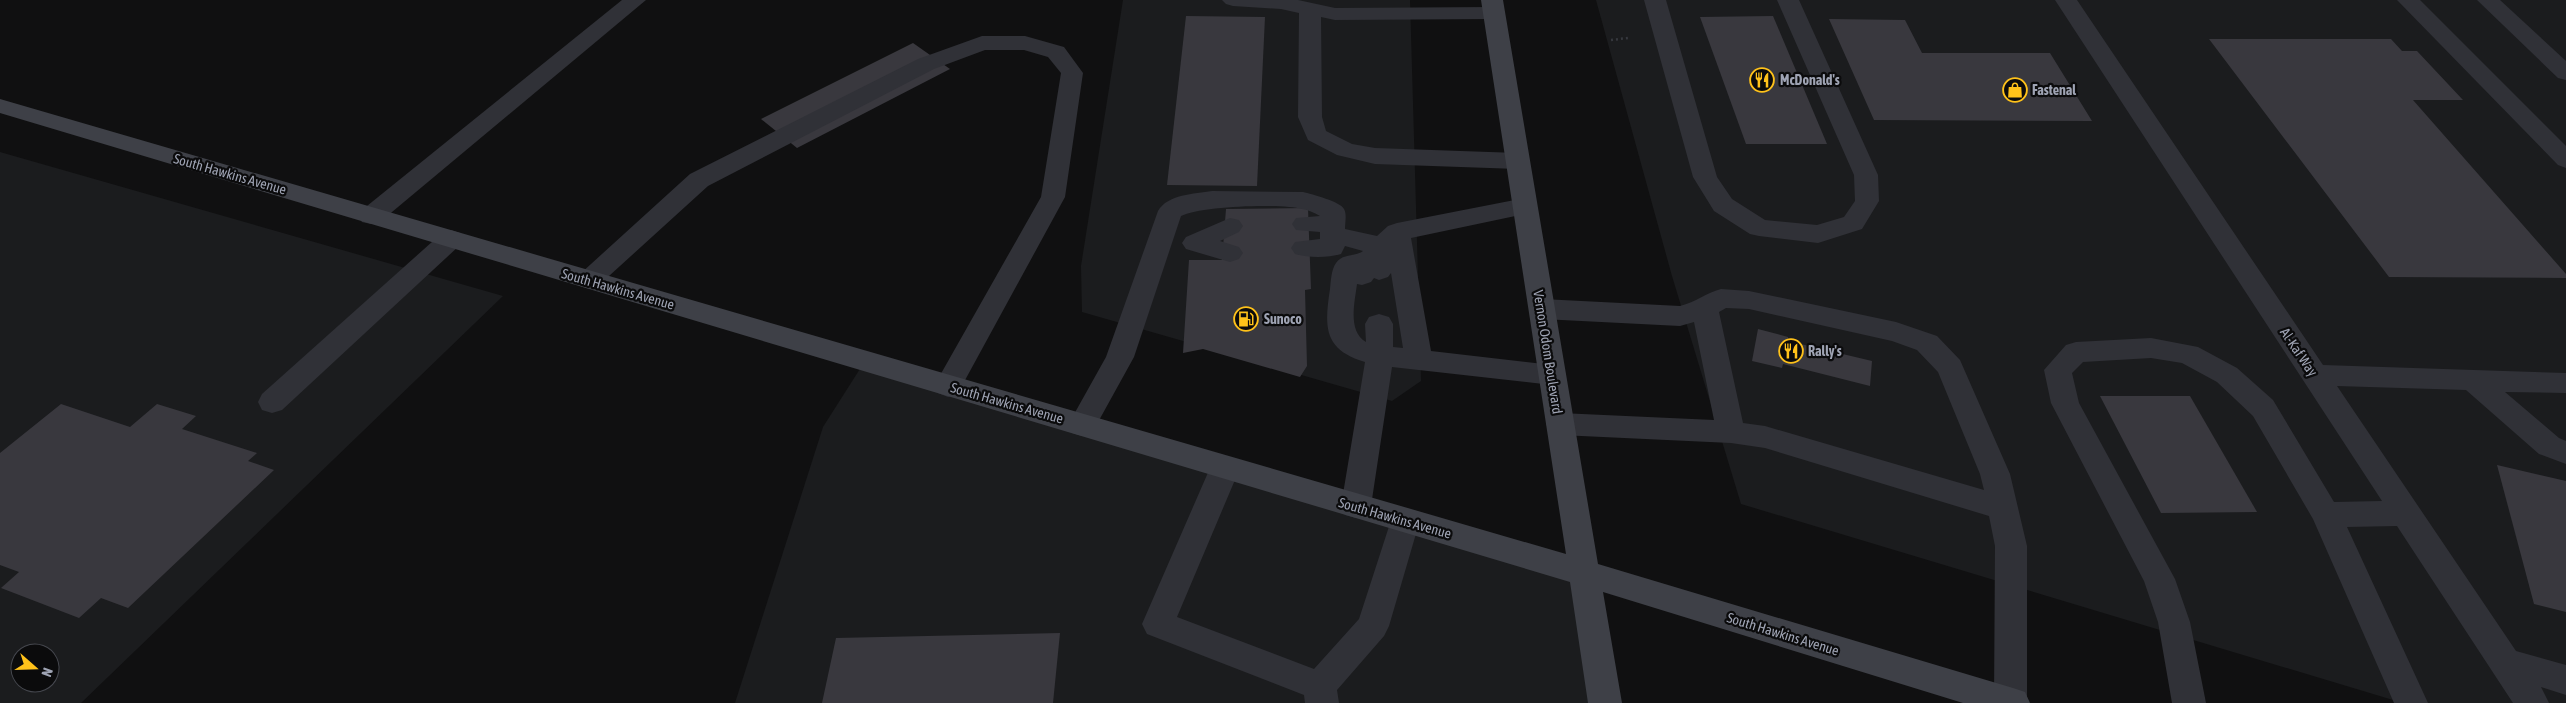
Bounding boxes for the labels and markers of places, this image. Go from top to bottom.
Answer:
restaurant icon: McDonald's [1749,67,1775,93]
place label: McDonald's [1780,72,1840,88]
shop icon: Fastenal [2002,77,2028,103]
place label: Fastenal [2032,82,2076,98]
fuel station icon: Sunoco [1233,306,1259,332]
place label: Sunoco [1264,311,1302,327]
restaurant icon: Rally's [1778,338,1804,364]
place label: Rally's [1808,343,1842,359]

